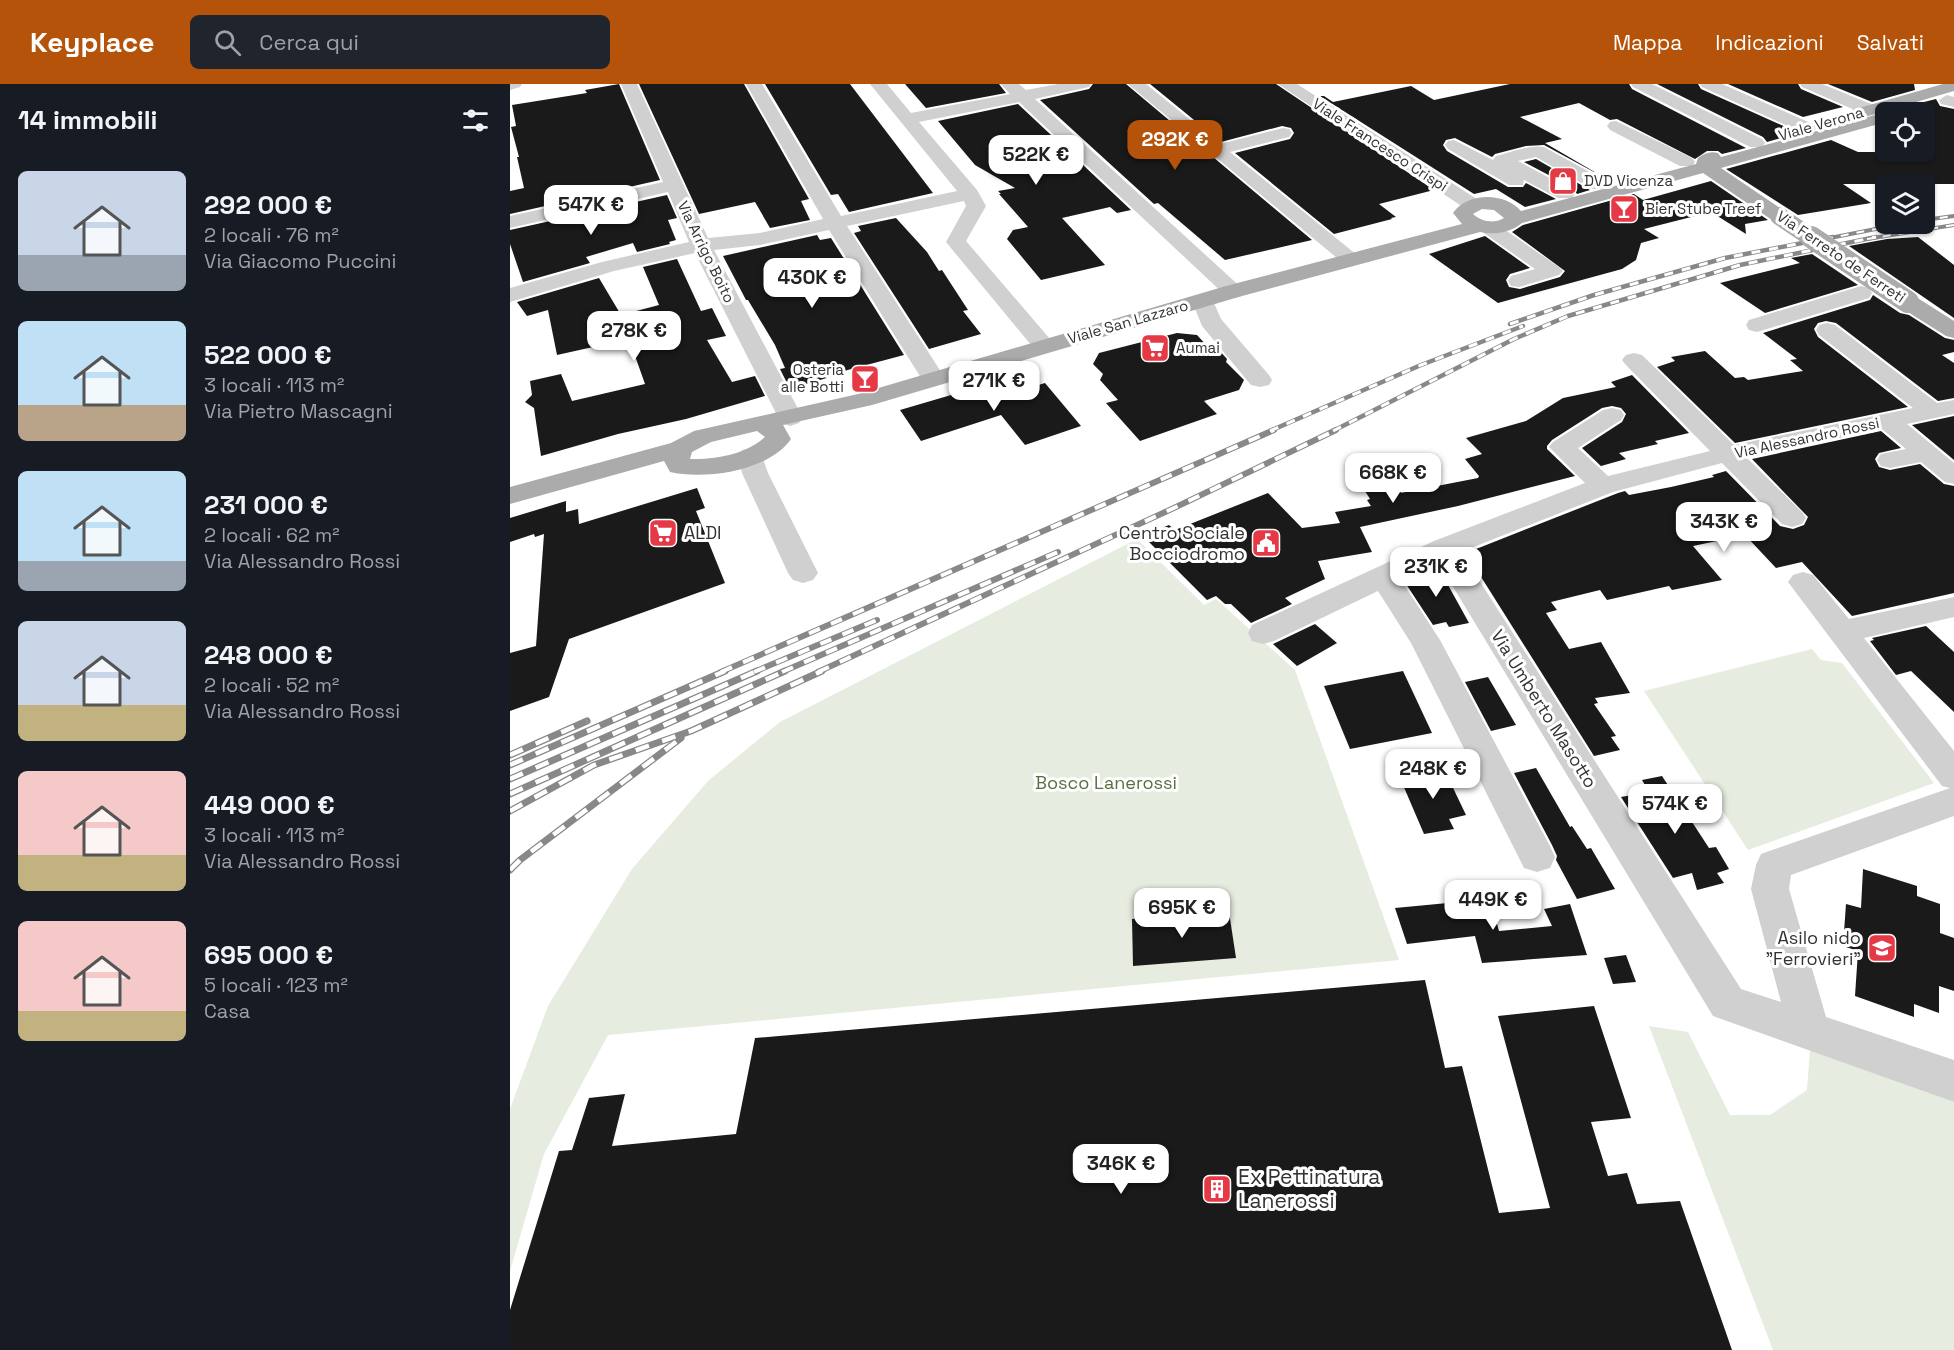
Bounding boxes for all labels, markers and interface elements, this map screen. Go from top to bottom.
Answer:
search box [190,15,610,69]
text: Keyplace [30,24,154,60]
icon: search [211,26,244,59]
text: Cerca qui [259,28,359,56]
text: Mappa [1613,29,1682,56]
text: Indicazioni [1715,29,1824,56]
text: Salvati [1857,29,1924,56]
street label: Viale Francesco Crispi [1309,94,1451,195]
street label: Viale Verona [1776,102,1866,145]
map controls [1875,102,1935,234]
button: locate [1875,102,1935,162]
text: 14 immobili [18,103,157,137]
icon: filters [459,104,492,137]
pin: 292K € [1126,120,1224,171]
text: 292K € [1141,126,1209,152]
pin: 522K € [987,135,1085,186]
text: 522K € [1003,141,1069,167]
shop icon: DVD Vicenza [1547,165,1579,197]
place label: DVD Vicenza [1584,171,1673,190]
button: layers [1875,174,1935,234]
pin: 547K € [542,185,640,236]
text: 292 000 € [204,188,332,222]
text: 547K € [558,191,624,217]
bar icon: Bier Stube Treef [1608,193,1640,225]
icon: home [66,195,138,267]
street label: Via Arrigo Boito [674,198,739,306]
place label: Bier Stube Treef [1645,199,1762,218]
street label: Via Ferreto de Ferreti [1773,206,1909,307]
text: 2 locali · 76 m² [204,222,339,248]
text: Via Giacomo Puccini [204,248,397,274]
pin: 430K € [763,258,861,309]
text: 430K € [778,264,847,290]
street label: Viale San Lazzaro [1065,295,1190,348]
pin: 278K € [585,311,683,362]
text: 278K € [601,317,667,343]
supermarket icon: Aumai [1139,332,1171,364]
text: 522 000 € [204,338,332,372]
place label: Aumai [1176,338,1220,357]
icon: home [66,345,138,417]
place label: Osteria alle Botti [781,360,844,396]
pin: 271K € [945,361,1043,412]
bar icon: Osteria alle Botti [849,363,881,395]
text: 271K € [963,367,1025,393]
text: 3 locali · 113 m² [204,372,344,398]
text: Via Pietro Mascagni [204,398,393,424]
street label: Via Alessandro Rossi [1733,413,1881,462]
pin: 668K € [1344,453,1442,504]
text: 668K € [1359,459,1427,485]
text: 231 000 € [204,488,328,522]
icon: home [66,495,138,567]
pin: 343K € [1675,502,1773,553]
text: 343K € [1690,508,1758,534]
supermarket icon: ALDI [647,517,679,549]
place label: ALDI [684,521,722,544]
place label: Centro Sociale Bocciodromo [1119,521,1245,565]
text: 2 locali · 62 m² [204,522,340,548]
public building icon: Centro Sociale Bocciodromo [1250,527,1282,559]
pin: 231K € [1387,547,1485,598]
text: Via Alessandro Rossi [204,548,400,574]
text: 231K € [1404,553,1468,579]
street label: Via Umberto Masotto [1486,625,1603,792]
text: 248 000 € [204,638,333,672]
icon: home [66,645,138,717]
text: 2 locali · 52 m² [204,672,339,698]
text: Via Alessandro Rossi [204,698,400,724]
pin: 248K € [1384,749,1482,800]
text: 248K € [1399,755,1467,781]
park label: Bosco Lanerossi [1035,771,1177,794]
pin: 574K € [1626,784,1724,835]
text: 449 000 € [204,788,335,822]
text: 574K € [1642,790,1708,816]
icon: home [66,795,138,867]
text: 3 locali · 113 m² [204,822,344,848]
text: Via Alessandro Rossi [204,848,400,874]
pin: 449K € [1444,880,1542,931]
text: 449K € [1459,886,1527,912]
pin: 695K € [1133,888,1231,939]
text: 695K € [1148,894,1216,920]
place label: Asilo nido "Ferrovieri" [1765,926,1861,970]
school or university icon: Asilo nido "Ferrovieri" [1866,932,1898,964]
text: 695 000 € [204,938,333,972]
icon: home [66,945,138,1017]
text: 5 locali · 123 m² [204,972,348,998]
text: Casa [204,998,250,1024]
pin: 346K € [1072,1144,1170,1195]
text: 346K € [1087,1150,1155,1176]
place label: Ex Pettinatura Lanerossi [1238,1163,1380,1214]
building icon: Ex Pettinatura Lanerossi [1201,1173,1233,1205]

